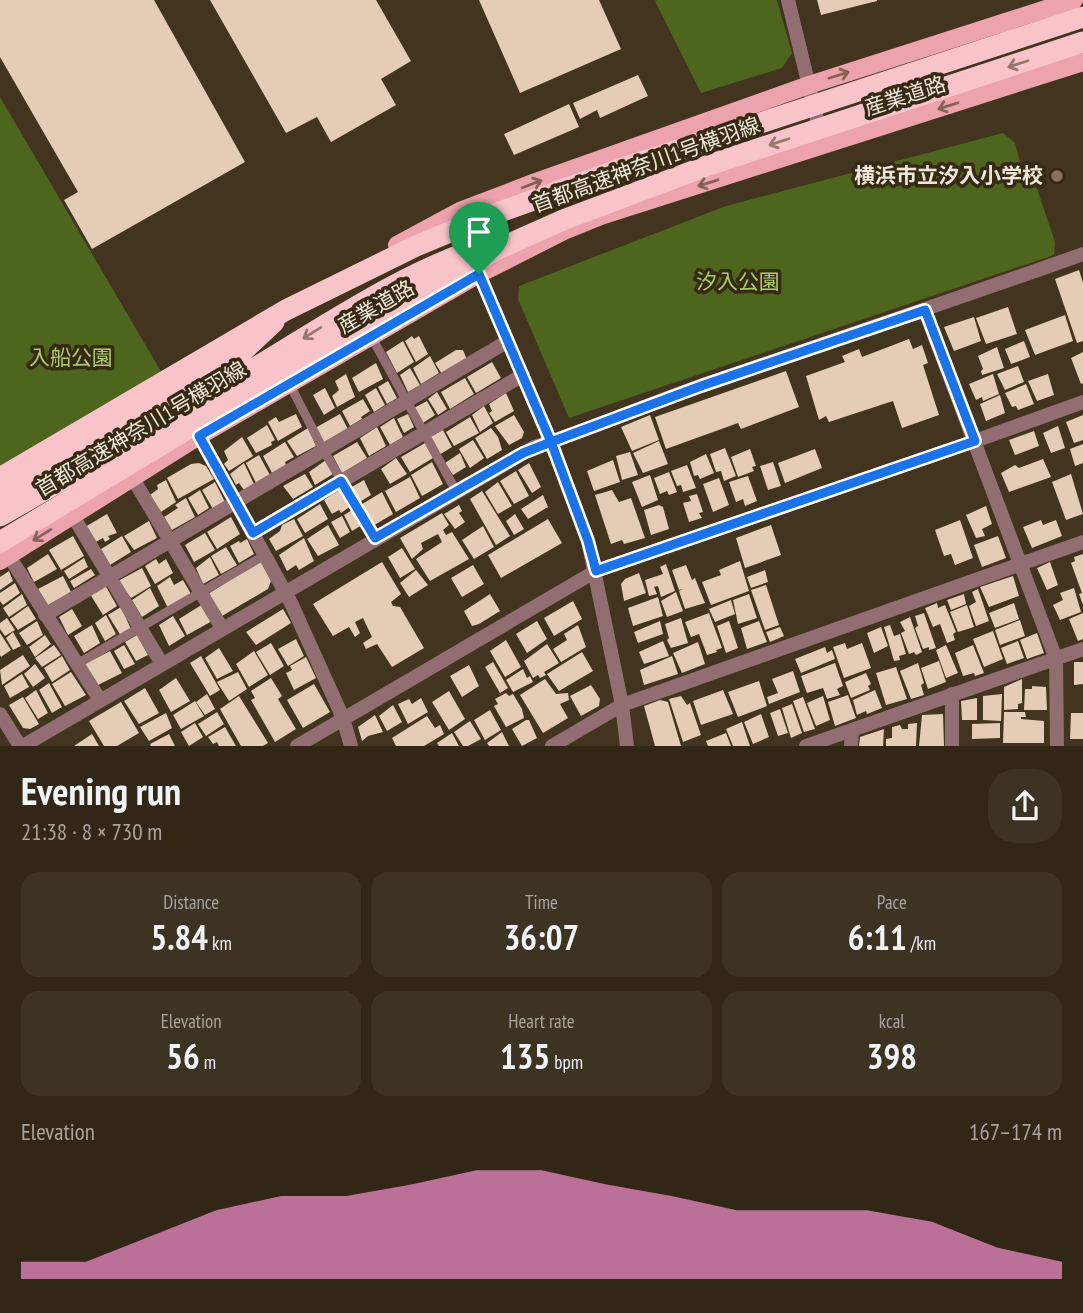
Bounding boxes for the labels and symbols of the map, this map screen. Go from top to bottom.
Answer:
one-way arrow [1007,58,1029,71]
one-way arrow [827,68,849,81]
street label: 産業道路 [861,70,949,121]
one-way arrow [938,101,960,113]
street label: 首都高速神奈川1号横羽線 [528,111,763,218]
one-way arrow [768,137,790,149]
place label: 横浜市立汐入小学校 [854,162,1043,189]
marker: 横浜市立汐入小学校 [1049,168,1065,184]
one-way arrow [520,176,542,189]
one-way arrow [697,177,719,190]
pin [449,202,509,274]
park label: 汐入公園 [696,268,780,295]
street label: 産業道路 [333,274,419,339]
one-way arrow [303,326,323,340]
park label: 入船公園 [29,344,113,371]
street label: 首都高速神奈川1号横羽線 [31,355,251,502]
one-way arrow [33,529,53,543]

